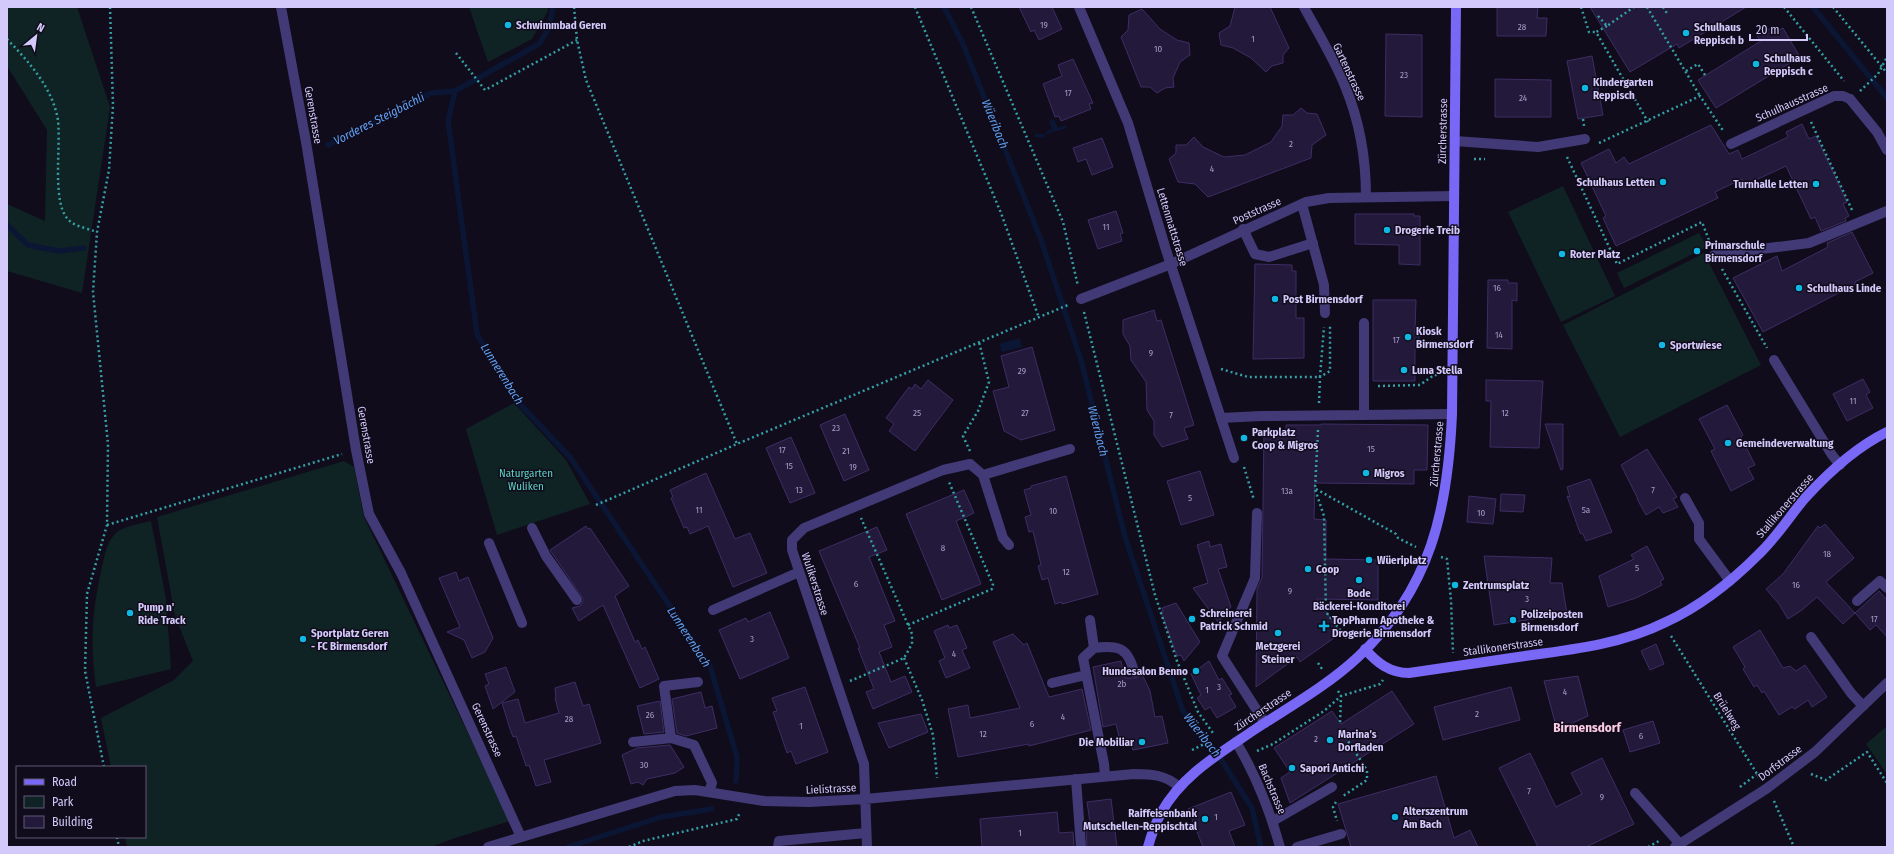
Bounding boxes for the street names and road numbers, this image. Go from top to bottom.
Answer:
street label: Gartenstrasse [1330,41,1368,103]
street label: Schulhausstrasse [1754,81,1830,125]
street label: Gerenstrasse [302,85,324,145]
street label: Zürcherstrasse [1436,98,1450,164]
street label: Lettenmattstrasse [1154,186,1190,268]
street label: Poststrasse [1231,195,1283,227]
street label: Gerenstrasse [355,405,377,465]
street label: Zürcherstrasse [1428,421,1446,487]
street label: Stallikonerstrasse [1754,471,1816,541]
street label: Wulikerstrasse [799,551,831,617]
street label: Stallikonerstrasse [1462,635,1544,659]
street label: Zürcherstrasse [1232,686,1294,734]
street label: Brüelweg [1710,690,1744,733]
street label: Gerenstrasse [469,701,505,759]
street label: Dorfstrasse [1756,742,1804,784]
street label: Bachstrasse [1256,762,1288,816]
street label: Lielistrasse [805,781,857,797]

